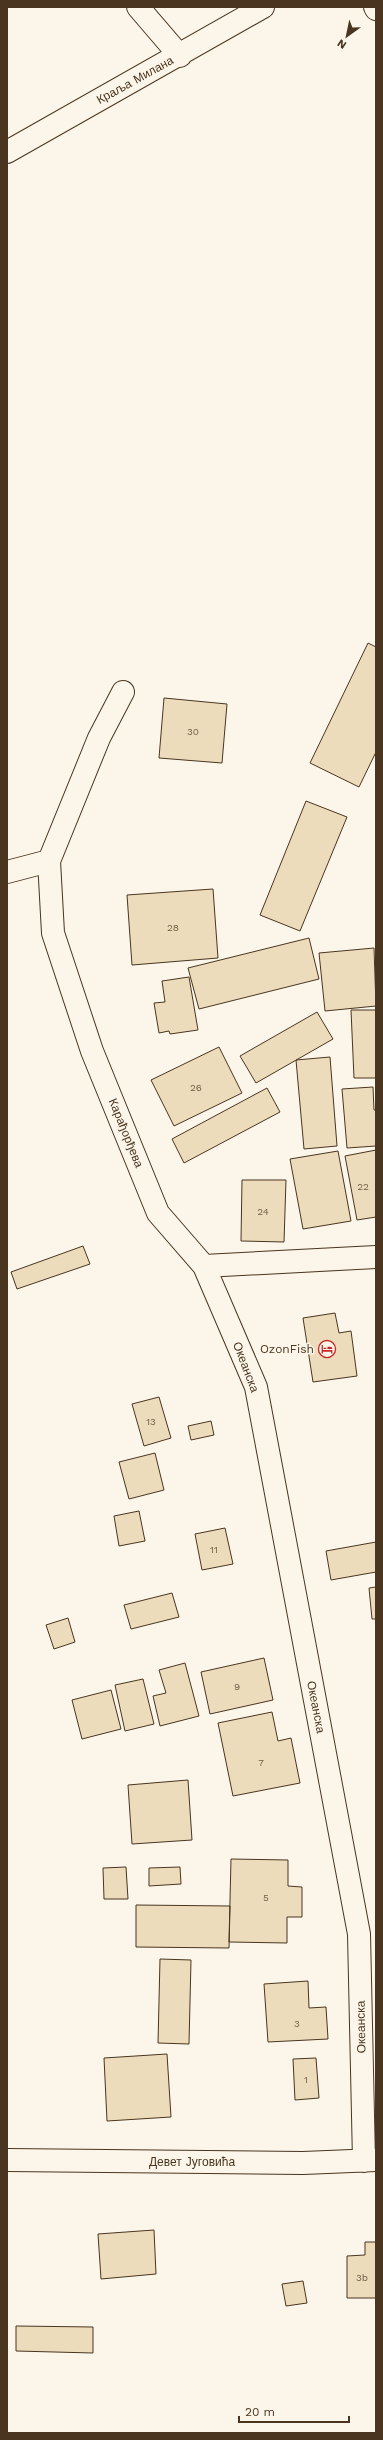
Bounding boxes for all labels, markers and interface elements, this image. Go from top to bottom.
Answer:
north arrow [327,16,367,56]
text: N [335,36,349,52]
street label: Краља Милана [94,53,176,107]
house number: 30 [187,726,199,737]
house number: 28 [167,922,179,933]
house number: 26 [190,1082,202,1093]
street label: Карађорђева [106,1096,146,1170]
house number: 22 [357,1181,369,1192]
house number: 24 [257,1206,269,1217]
hotel icon: OzonFish [317,1339,337,1359]
street label: Океанска [230,1340,262,1394]
place label: OzonFish [260,1342,314,1356]
house number: 13 [146,1416,156,1427]
house number: 11 [210,1544,218,1555]
street label: Океанска [304,1680,328,1735]
house number: 9 [234,1681,240,1692]
house number: 7 [258,1757,264,1768]
house number: 5 [263,1892,269,1903]
street label: Океанска [354,2000,368,2054]
house number: 3 [294,2018,300,2029]
house number: 1 [304,2074,308,2085]
street label: Девет Југовића [149,2155,235,2169]
house number: 3b [356,2272,368,2283]
scale bar [239,2398,349,2424]
text: 20 m [245,2405,275,2419]

